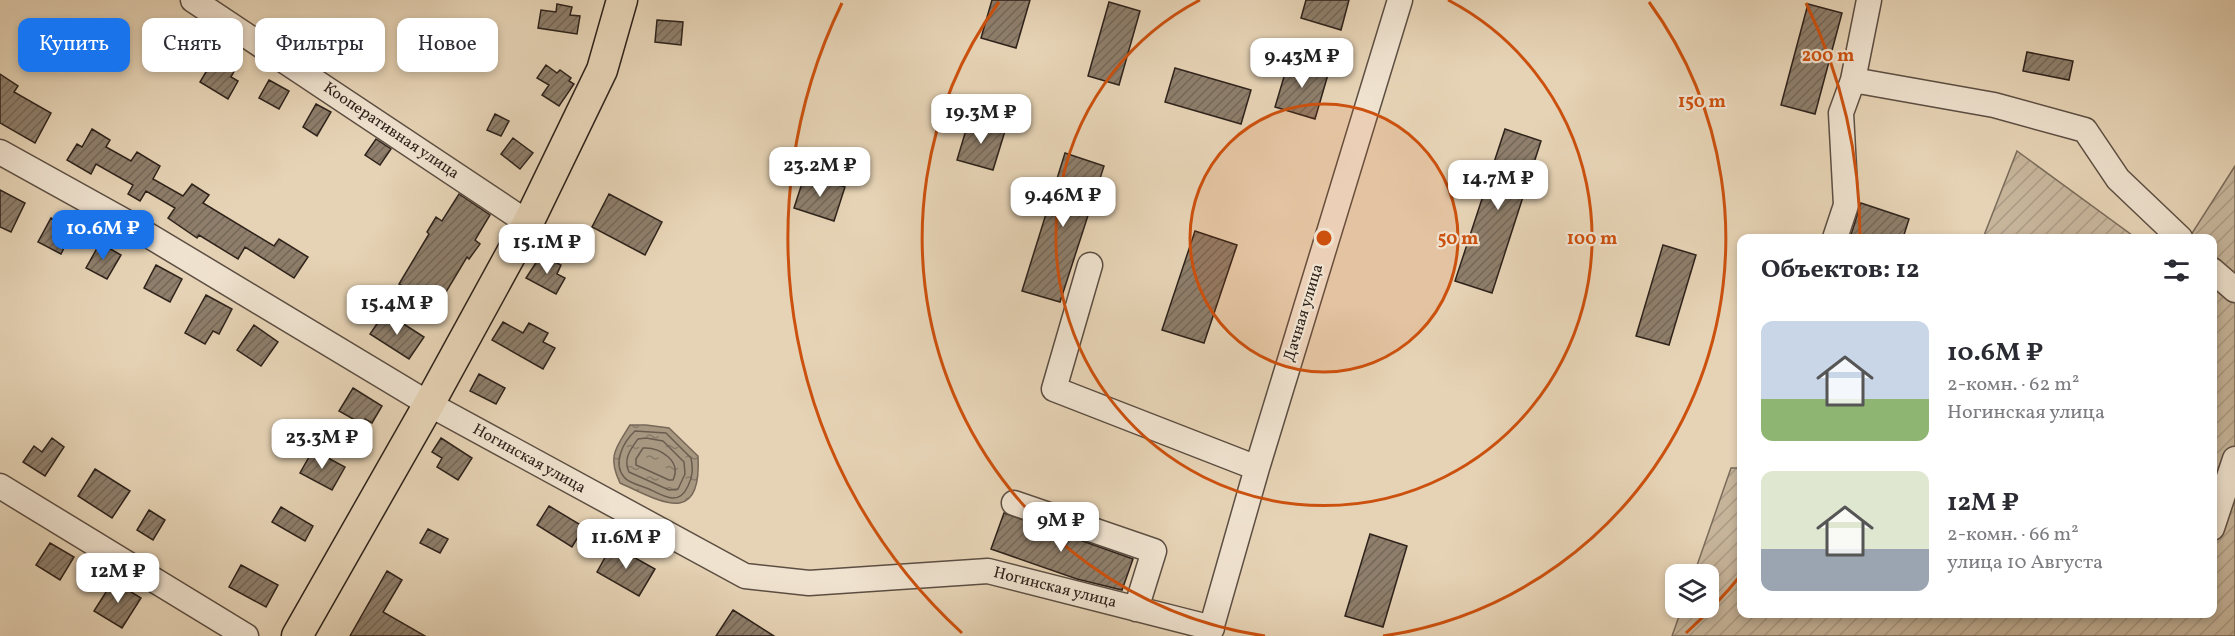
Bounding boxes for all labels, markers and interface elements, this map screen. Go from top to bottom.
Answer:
chip: Купить [18,18,130,72]
chip: Снять [142,18,243,72]
chip: Фильтры [255,18,385,72]
chip: Новое [397,18,498,72]
pin: 9.43M ₽ [1247,38,1357,89]
text: 9.43M ₽ [1264,43,1340,71]
text: 200 m [1802,44,1854,69]
street label: Кооперативная улица [319,77,463,185]
text: 150 m [1678,90,1726,115]
pin: 19.3M ₽ [926,94,1036,145]
text: 19.3M ₽ [945,99,1017,127]
pin: 23.2M ₽ [765,147,875,198]
text: 23.2M ₽ [783,152,857,180]
pin: 14.7M ₽ [1443,160,1553,211]
text: 14.7M ₽ [1462,165,1534,193]
pin: 9.46M ₽ [1008,177,1118,228]
text: 9.46M ₽ [1025,182,1101,210]
pin: 10.6M ₽ [48,210,158,261]
text: 10.6M ₽ [66,215,140,243]
pin: 15.1M ₽ [492,224,602,275]
text: 50 m [1438,227,1478,252]
text: 100 m [1567,227,1617,252]
centre of rings [1314,228,1334,248]
text: 15.1M ₽ [513,229,581,257]
text: Объектов: 12 [1761,252,1919,288]
icon: filters [2160,254,2193,287]
street label: Дачная улица [1279,262,1329,364]
pin: 15.4M ₽ [342,285,452,336]
text: 15.4M ₽ [361,290,433,318]
text: 10.6M ₽ [1947,335,2043,371]
icon: home [1809,345,1881,417]
text: 2-комн. · 62 m² [1947,371,2079,399]
text: Ногинская улица [1947,399,2105,427]
pin: 23.3M ₽ [267,419,377,470]
street label: Ногинская улица [468,419,590,499]
text: 23.3M ₽ [286,424,358,452]
text: 12M ₽ [1947,485,2019,521]
icon: home [1809,495,1881,567]
pin: 9M ₽ [1025,502,1097,553]
text: 9M ₽ [1037,507,1085,535]
pin: 11.6M ₽ [571,519,681,570]
text: 2-комн. · 66 m² [1947,521,2079,549]
text: 11.6M ₽ [591,524,661,552]
text: улица 10 Августа [1947,549,2103,577]
pin: 12M ₽ [76,553,160,604]
text: 12M ₽ [90,558,146,586]
street label: Ногинская улица [991,562,1119,614]
map controls [1665,564,1719,618]
button: layers [1665,564,1719,618]

